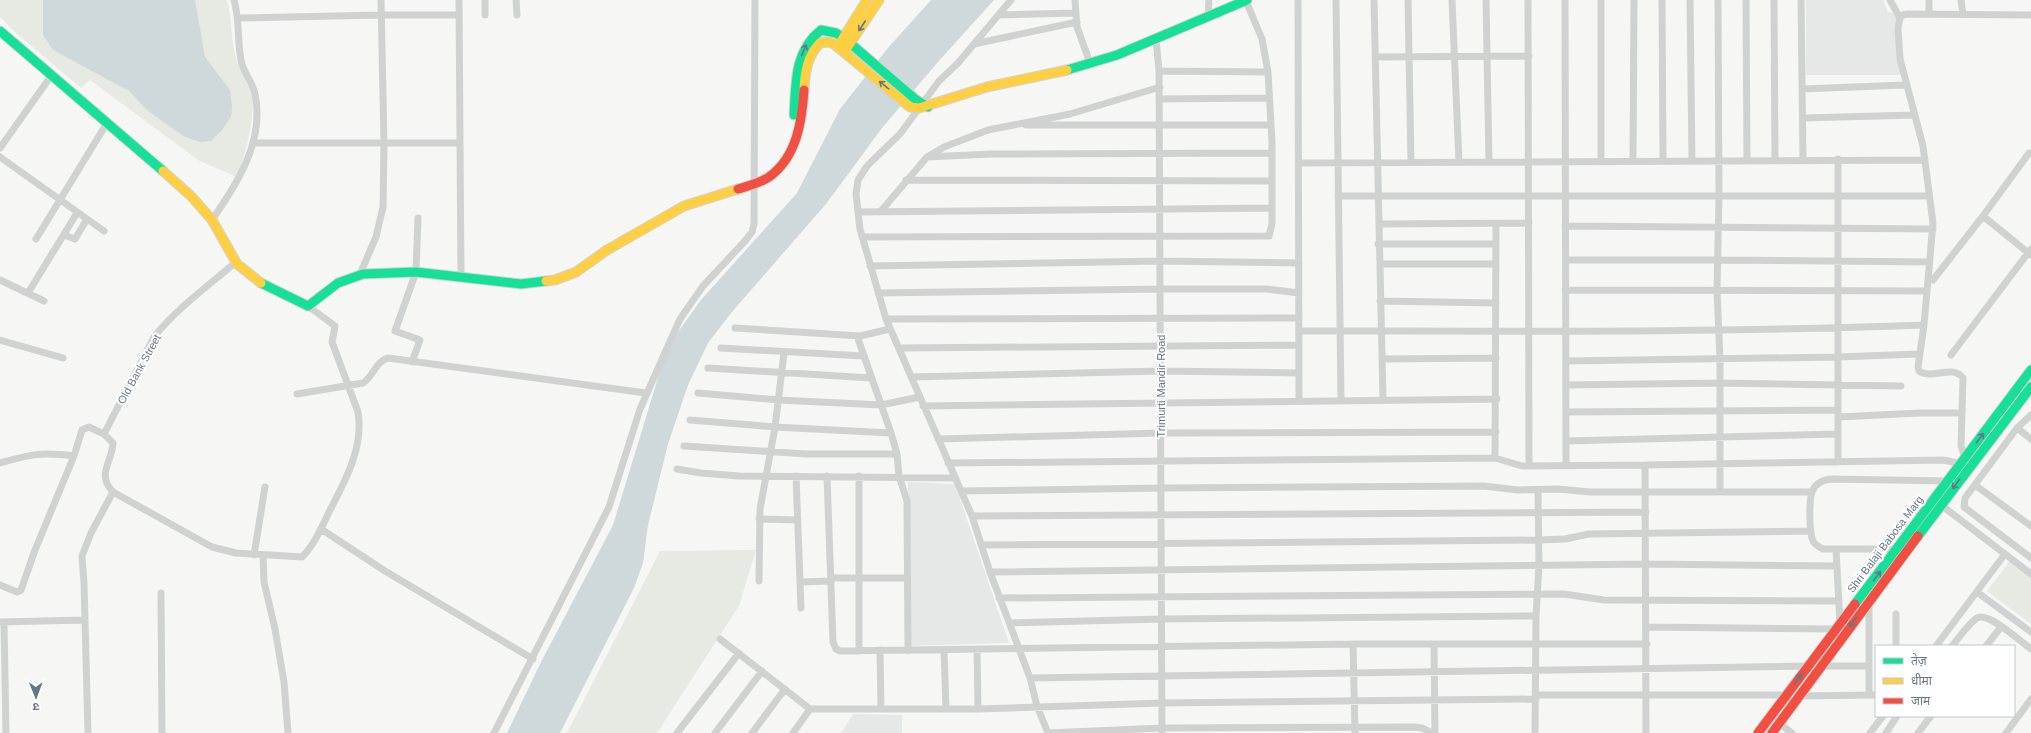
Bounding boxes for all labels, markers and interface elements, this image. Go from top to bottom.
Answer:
one-way arrow [858,21,866,32]
one-way arrow [800,44,808,56]
one-way arrow [878,80,889,89]
street label: Old Bank Street [115,332,163,406]
street label: Trimurti Mandir Road [1155,335,1167,437]
one-way arrow [1976,433,1984,444]
one-way arrow [1952,479,1961,490]
street label: Shri Balaji Babosa Marg [1845,493,1925,595]
one-way arrow [1872,570,1881,581]
one-way arrow [1849,616,1857,627]
legend [1875,645,2015,717]
text: तेज़ [1911,653,1928,668]
text: धीमा [1911,673,1933,688]
one-way arrow [1794,674,1803,685]
north arrow [16,677,56,717]
text: जाम [1911,694,1931,708]
text: उ [32,701,39,713]

